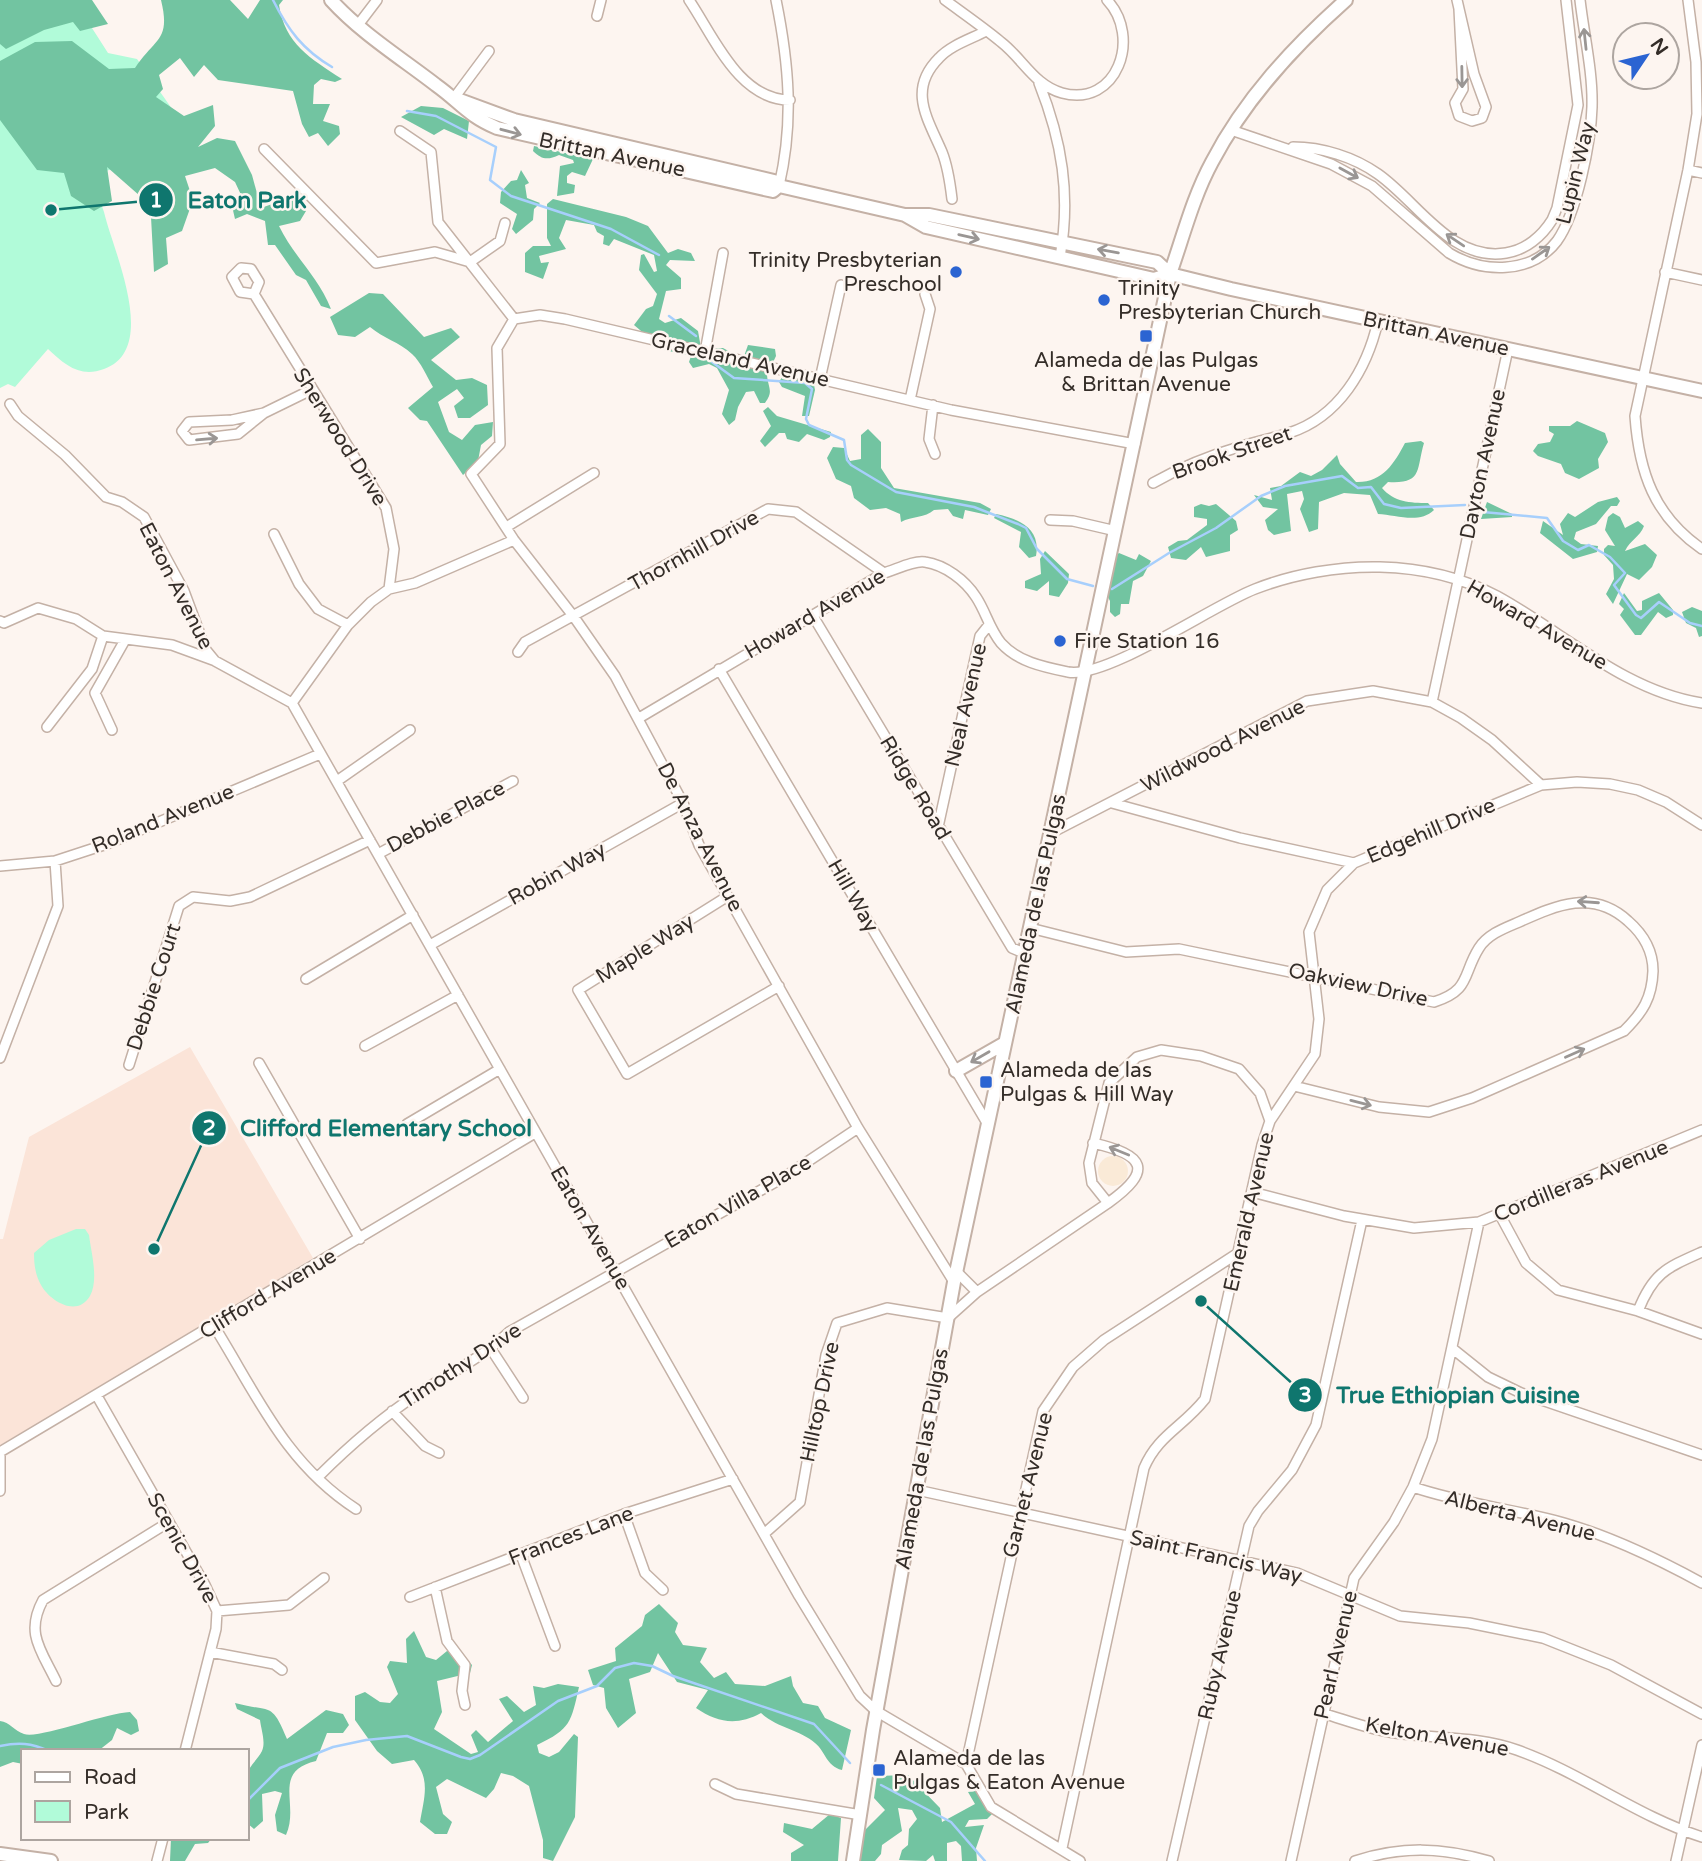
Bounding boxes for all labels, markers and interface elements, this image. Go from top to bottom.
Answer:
north arrow [1611,21,1681,91]
one-way arrow [1578,29,1591,51]
text: N [1646,34,1672,59]
one-way arrow [1455,66,1469,89]
street label: Lupin Way [1551,119,1601,227]
one-way arrow [499,126,522,139]
street label: Brittan Avenue [537,127,688,183]
one-way arrow [1338,167,1359,180]
callout: Eaton Park [138,178,320,222]
text: Eaton Park [188,187,307,215]
text: 1 [149,188,163,213]
one-way arrow [957,230,980,244]
one-way arrow [1446,233,1465,247]
one-way arrow [1097,244,1120,258]
one-way arrow [1531,246,1550,260]
place label: Trinity Presbyterian Preschool [748,248,942,297]
marker: Trinity Presbyterian Preschool [948,264,964,280]
place label: Trinity Presbyterian Church [1118,276,1321,325]
marker: Trinity Presbyterian Church [1096,292,1112,308]
street label: Brittan Avenue [1361,306,1512,362]
street label: Graceland Avenue [648,327,832,393]
marker: Alameda de las Pulgas & Brittan Avenue [1138,328,1154,344]
place label: Alameda de las Pulgas & Brittan Avenue [1034,348,1258,397]
street label: Sherwood Drive [288,363,393,511]
street label: Dayton Avenue [1455,386,1511,541]
street label: Brook Street [1169,421,1295,485]
one-way arrow [195,432,218,445]
street label: Thornhill Drive [625,505,763,597]
street label: Eaton Avenue [133,518,219,654]
street label: Howard Avenue [740,564,890,664]
street label: Howard Avenue [1462,575,1612,675]
place label: Fire Station 16 [1074,629,1220,654]
marker: Fire Station 16 [1052,633,1068,649]
street label: Neal Avenue [940,641,992,769]
street label: Wildwood Avenue [1137,694,1309,798]
street label: Ridge Road [874,731,956,845]
street label: De Anza Avenue [652,758,748,916]
street label: Debbie Place [383,775,510,859]
street label: Roland Avenue [88,779,238,859]
street label: Alameda de las Pulgas [1000,792,1072,1016]
street label: Edgehill Drive [1363,793,1499,869]
street label: Robin Way [504,837,610,911]
street label: Hill Way [822,855,884,937]
one-way arrow [1577,895,1599,908]
street label: Maple Way [591,909,699,989]
street label: Debbie Court [122,920,186,1054]
street label: Oakview Drive [1286,958,1430,1012]
one-way arrow [1564,1046,1586,1059]
one-way arrow [971,1050,991,1064]
place label: Alameda de las Pulgas & Hill Way [1000,1058,1173,1107]
marker: Alameda de las Pulgas & Hill Way [978,1074,994,1090]
one-way arrow [1349,1096,1372,1110]
callout: Clifford Elementary School [191,1106,546,1150]
text: Clifford Elementary School [240,1115,532,1143]
text: 2 [202,1116,216,1141]
street label: Emerald Avenue [1218,1129,1280,1294]
street label: Cordilleras Avenue [1490,1135,1672,1227]
one-way arrow [1109,1143,1130,1156]
street label: Eaton Villa Place [660,1150,816,1254]
street label: Eaton Avenue [544,1162,636,1294]
street label: Clifford Avenue [195,1243,341,1345]
street label: Timothy Drive [396,1318,526,1414]
street label: Hilltop Drive [795,1339,845,1464]
street label: Alameda de las Pulgas [890,1346,954,1572]
callout: True Ethiopian Cuisine [1287,1373,1594,1417]
text: True Ethiopian Cuisine [1335,1382,1580,1410]
text: 3 [1298,1383,1312,1408]
street label: Garnet Avenue [998,1410,1058,1560]
street label: Alberta Avenue [1442,1485,1598,1547]
street label: Scenic Drive [141,1488,223,1608]
street label: Frances Lane [505,1501,637,1571]
street label: Saint Francis Way [1127,1525,1305,1589]
street label: Ruby Avenue [1193,1587,1247,1722]
street label: Pearl Avenue [1309,1588,1363,1722]
street label: Kelton Avenue [1363,1712,1511,1762]
place label: Alameda de las Pulgas & Eaton Avenue [893,1746,1125,1795]
legend [21,1749,248,1840]
marker: Alameda de las Pulgas & Eaton Avenue [871,1762,887,1778]
text: Road [84,1765,137,1790]
text: Park [84,1800,129,1825]

